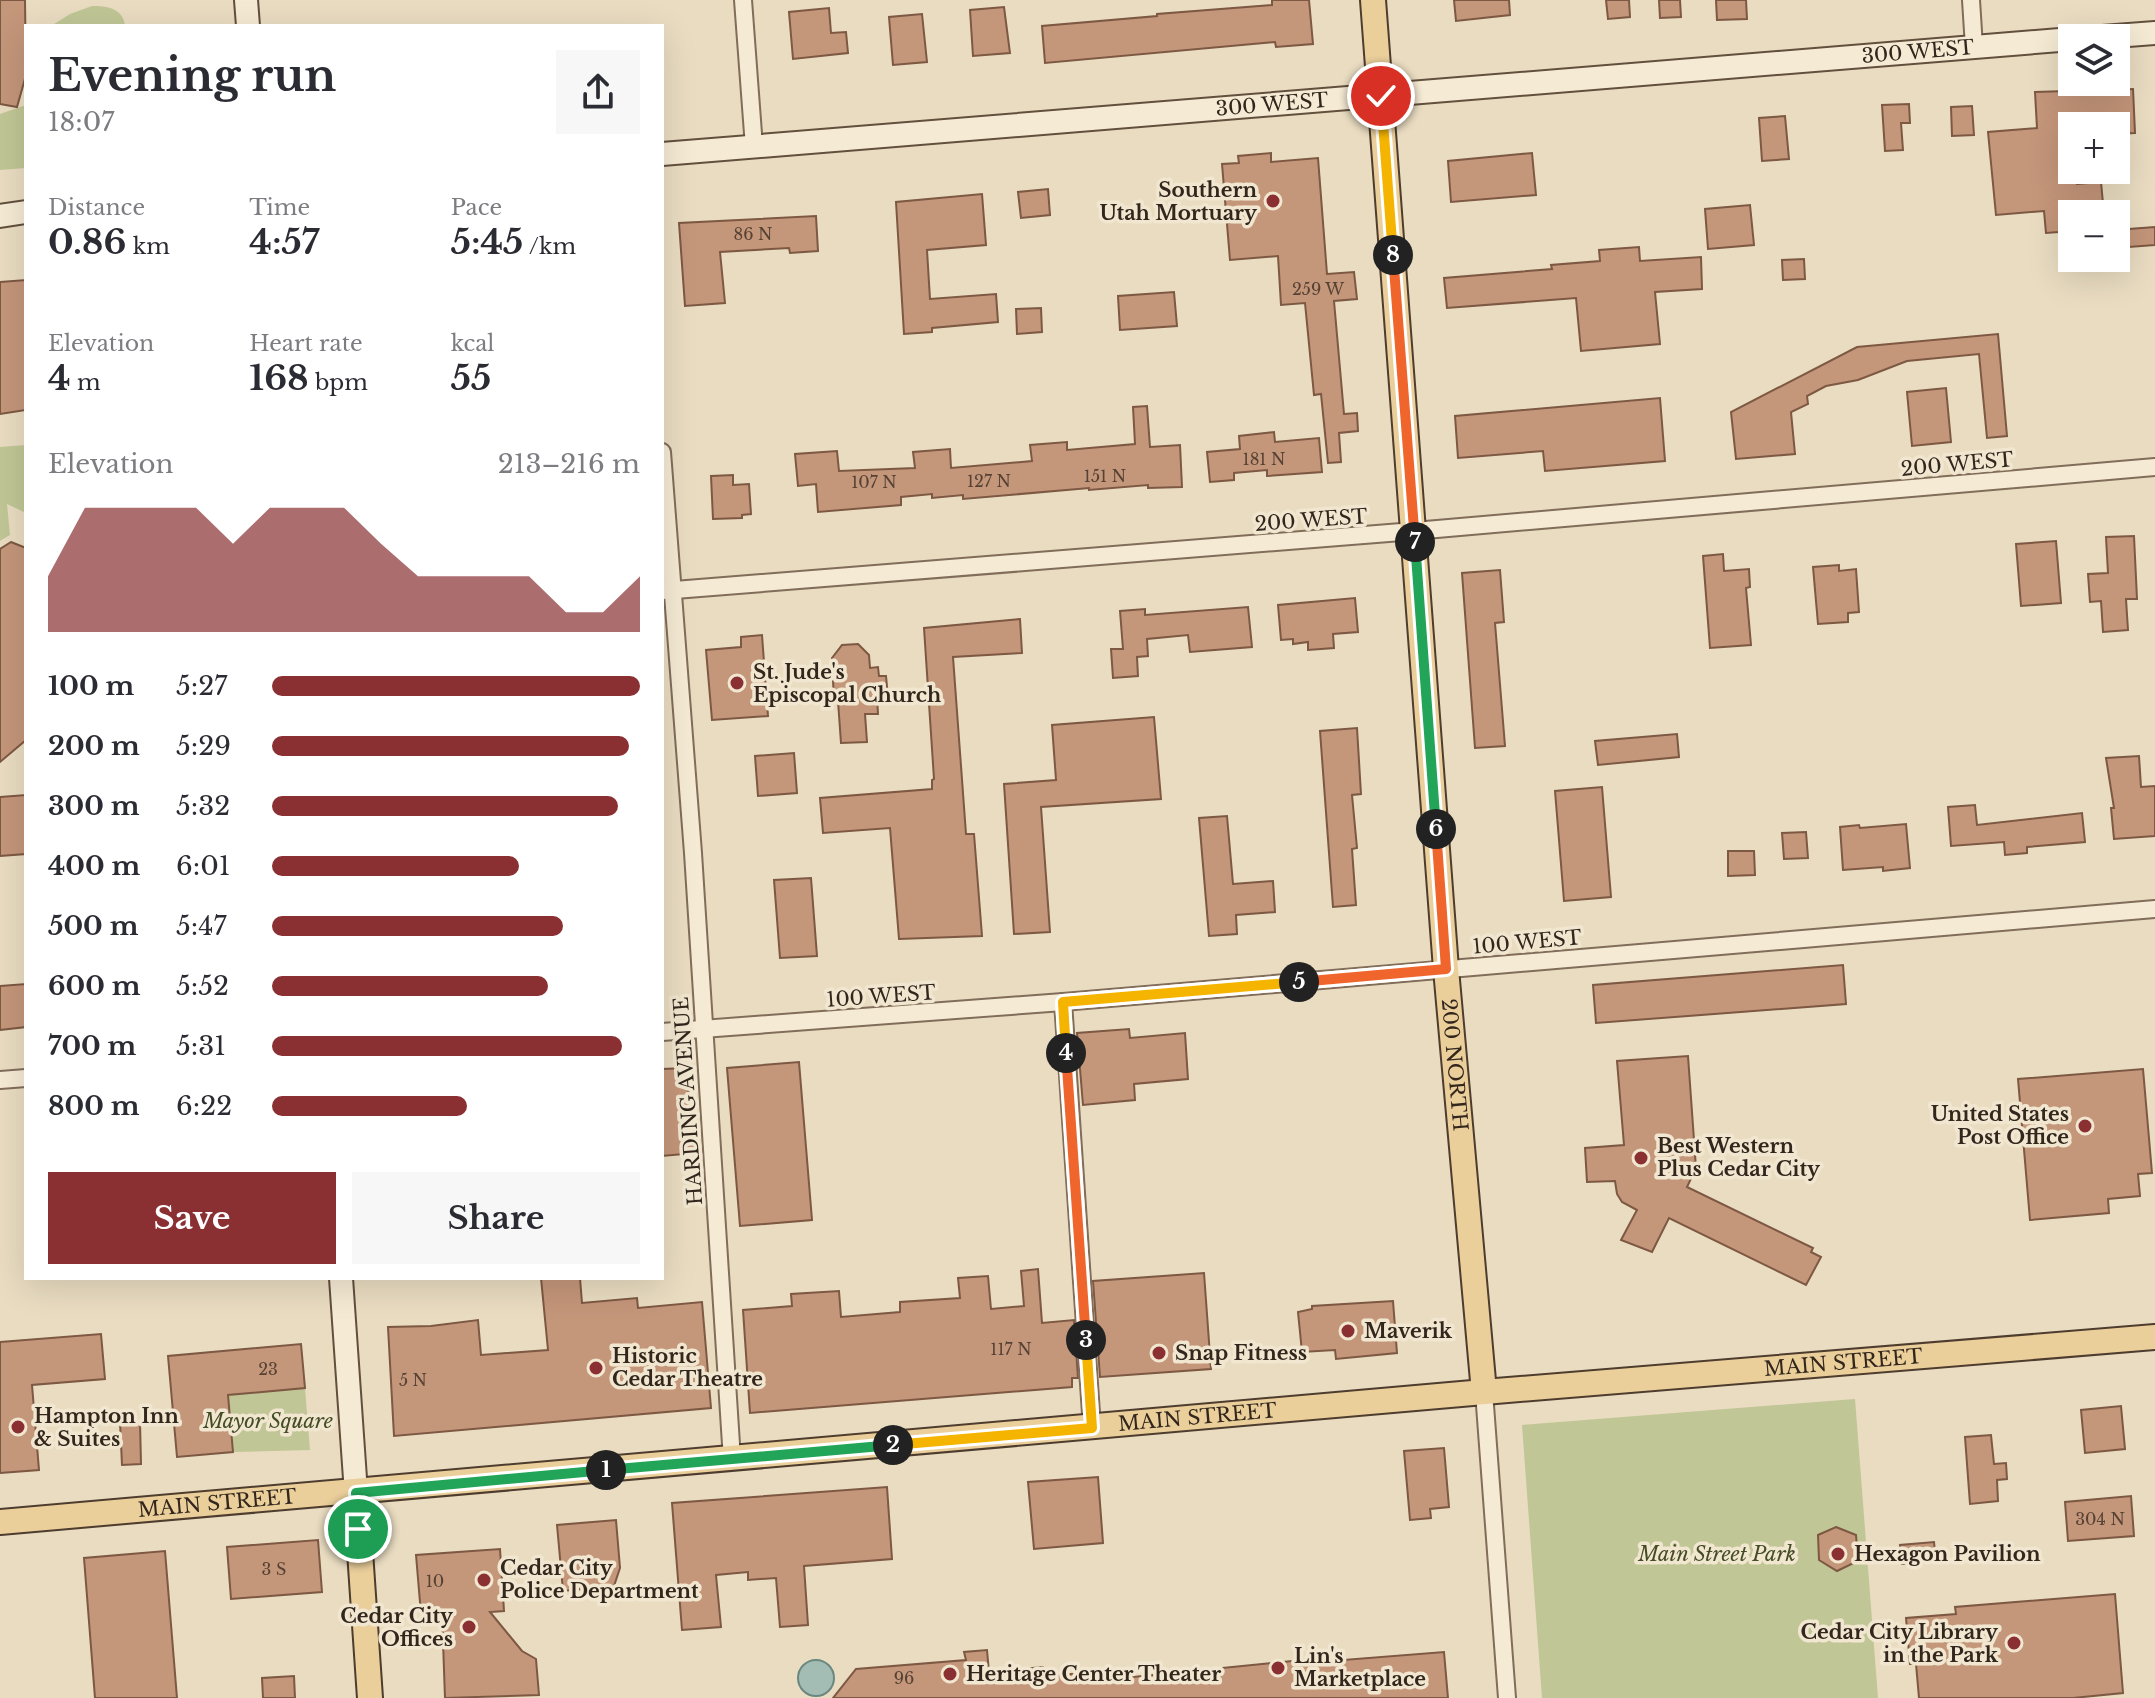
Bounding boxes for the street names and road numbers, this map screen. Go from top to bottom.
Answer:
street label: 300 WEST [1861,35,1975,68]
street label: 300 WEST [1215,88,1329,121]
street label: 200 WEST [1900,447,2014,481]
street label: 200 WEST [1254,504,1368,536]
street label: 100 WEST [1472,925,1582,959]
street label: 100 WEST [826,980,936,1012]
street label: HARDING AVENUE [669,996,707,1206]
street label: 200 NORTH [1437,998,1473,1132]
street label: MAIN STREET [1763,1344,1923,1381]
street label: MAIN STREET [1117,1398,1278,1436]
street label: MAIN STREET [137,1484,297,1522]

